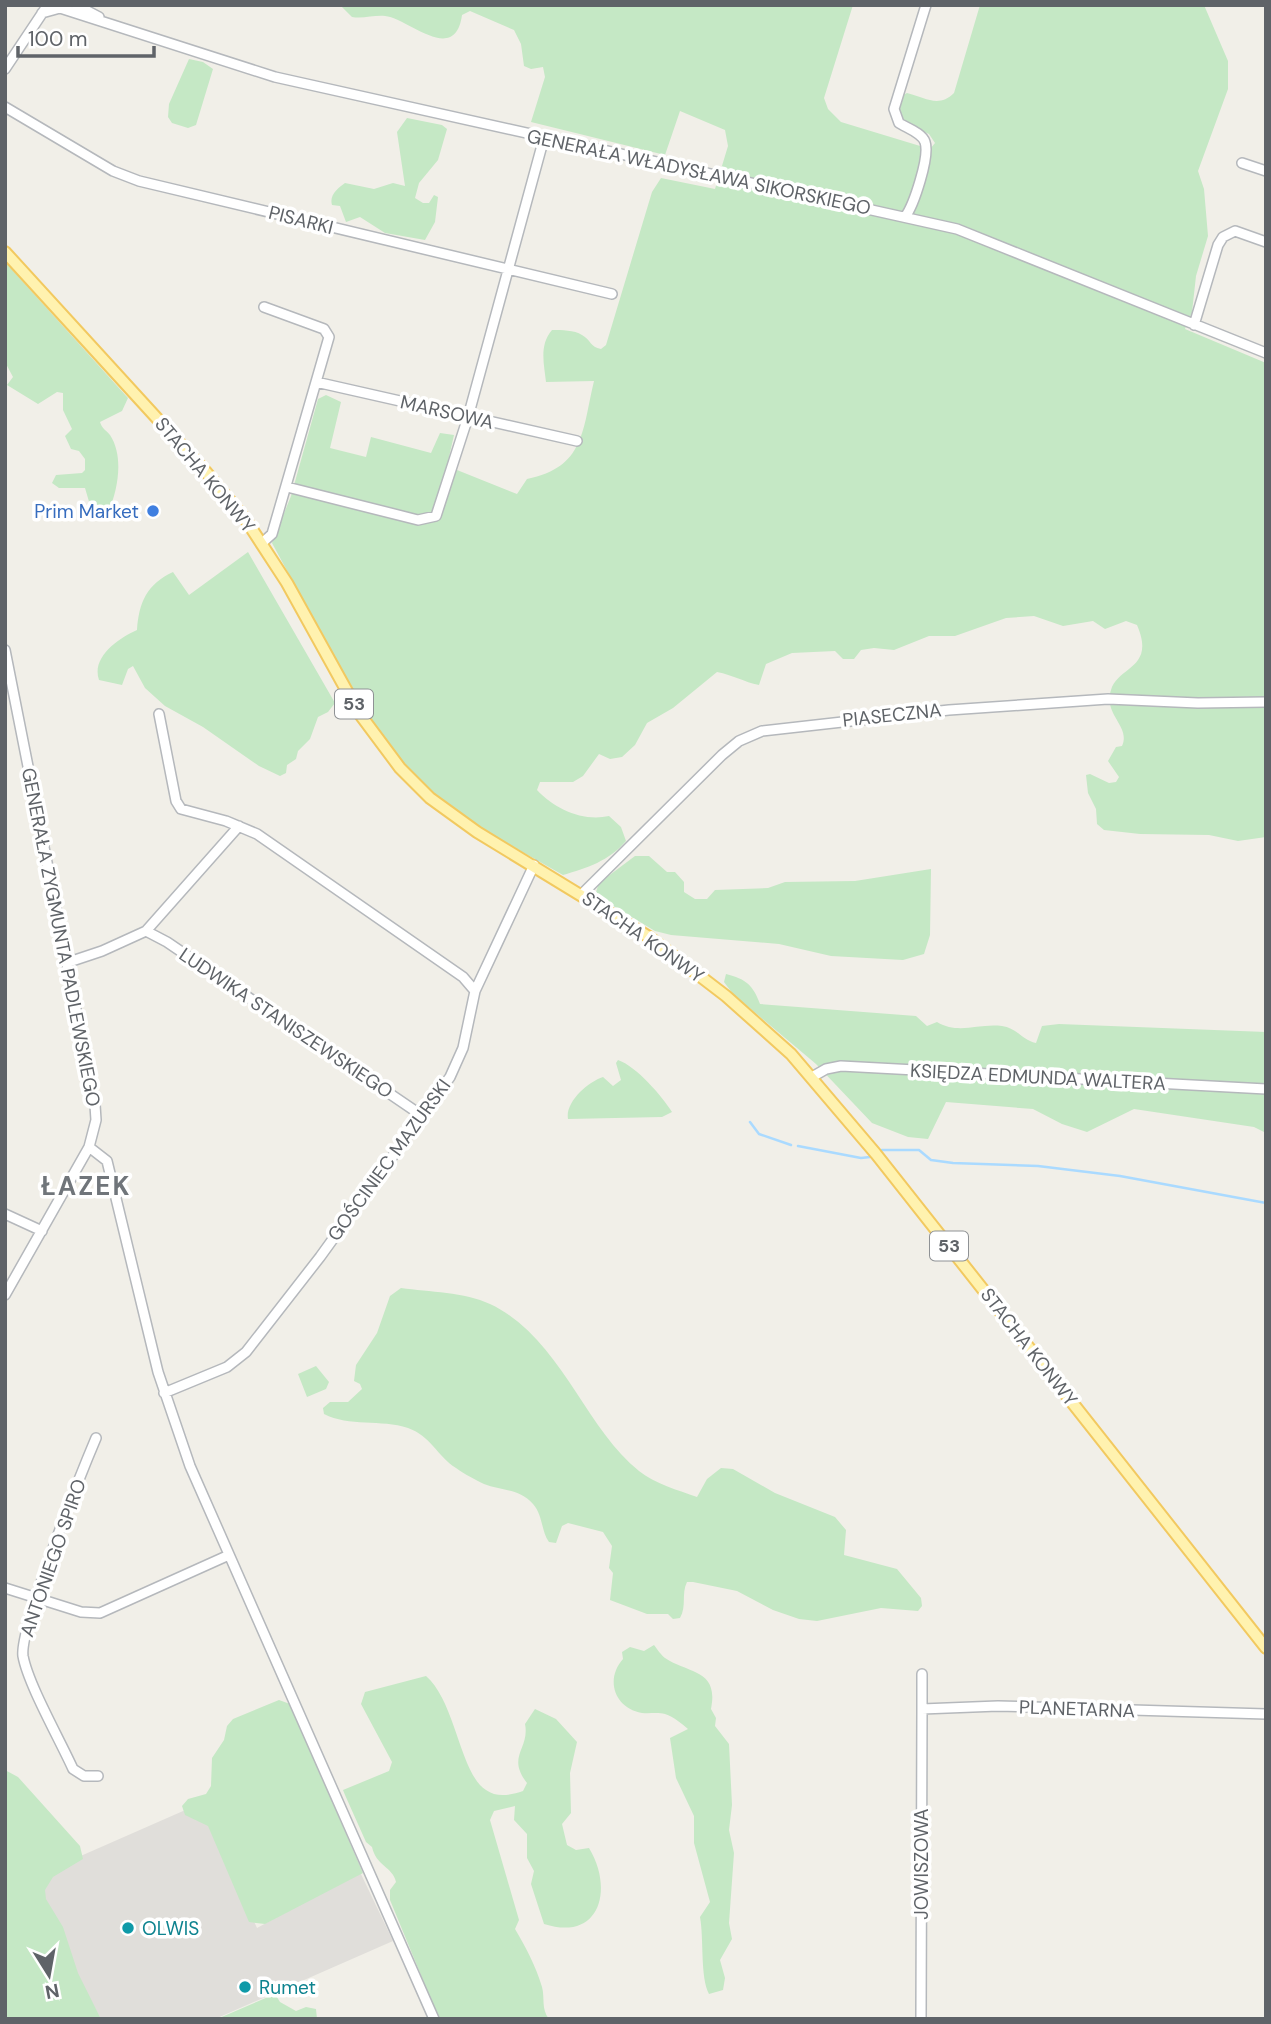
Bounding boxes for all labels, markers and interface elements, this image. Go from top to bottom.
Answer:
scale bar [18,14,154,58]
text: 100 m [28,25,88,53]
street label: GENERAŁA WŁADYSŁAWA SIKORSKIEGO [525,123,873,221]
street label: PISARKI [266,200,336,240]
street label: MARSOWA [398,389,496,435]
street label: STACHA KONWY [149,412,261,538]
place label: Prim Market [34,499,139,524]
marker: Prim Market [145,503,161,519]
road number: 53 [335,690,373,718]
street label: PIASECZNA [841,697,943,733]
street label: GENERAŁA ZYGMUNTA PADLEWSKIEGO [16,766,106,1108]
street label: STACHA KONWY [577,886,709,988]
street label: LUDWIKA STANISZEWSKIEGO [174,942,398,1104]
street label: KSIĘDZA EDMUNDA WALTERA [909,1058,1167,1096]
street label: GOŚCINIEC MAZURSKI [322,1074,456,1246]
district label: ŁAZEK [41,1169,131,1203]
road number: 53 [930,1232,968,1260]
street label: STACHA KONWY [975,1283,1083,1411]
street label: ANTONIEGO SPIRO [14,1476,92,1640]
street label: PLANETARNA [1018,1694,1136,1724]
street label: JOWISZOWA [909,1808,934,1920]
place label: OLWIS [142,1916,199,1941]
marker: OLWIS [120,1920,136,1936]
north arrow [14,1940,84,2010]
place label: Rumet [259,1975,316,2000]
text: N [43,1978,61,2005]
marker: Rumet [237,1979,253,1995]

